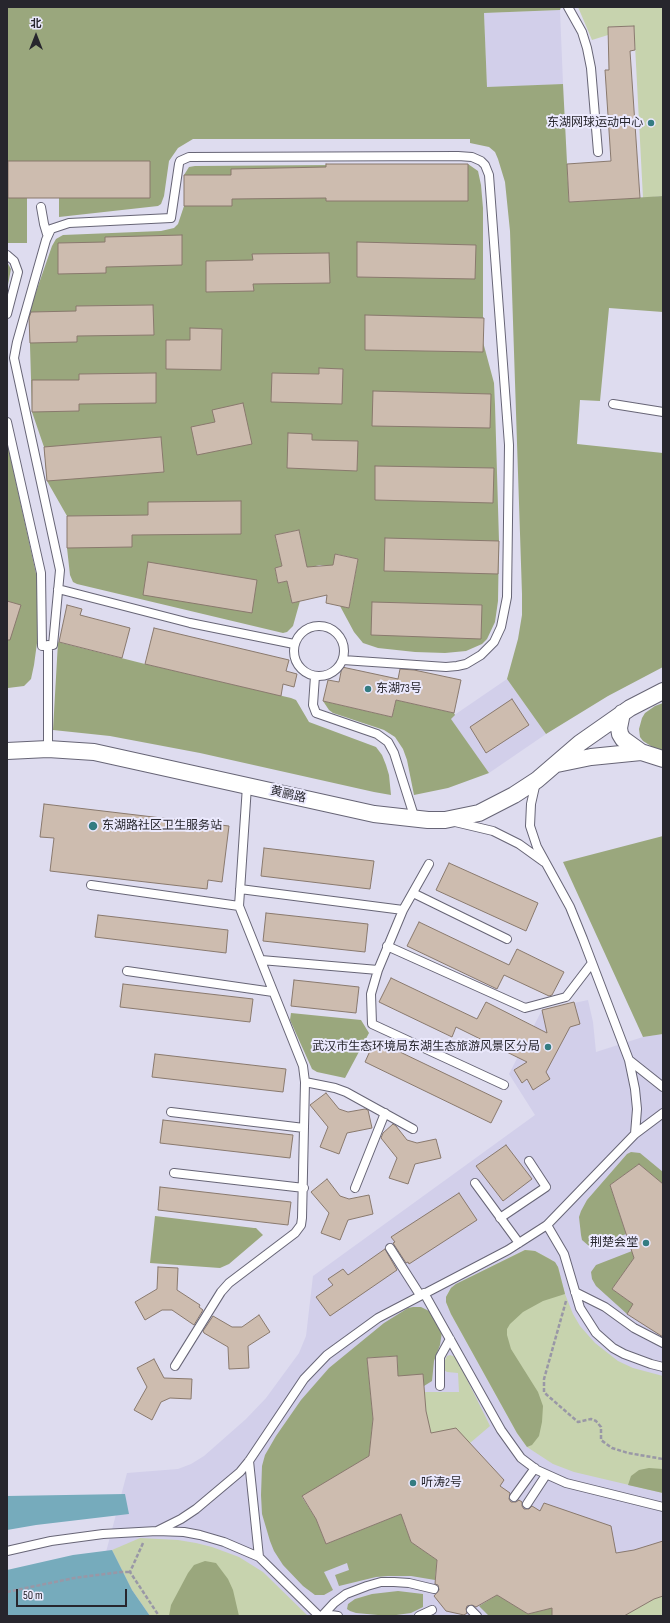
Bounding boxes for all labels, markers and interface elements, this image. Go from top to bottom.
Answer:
north arrow [16,16,56,56]
text: 北 [31,17,42,30]
place label: 东湖网球运动中心 [547,116,643,130]
marker: 东湖网球运动中心 [646,118,656,128]
place label: 东湖73号 [376,682,422,696]
marker: 东湖73号 [363,684,373,694]
street label: 黄鹂路 [269,784,307,806]
place label: 东湖路社区卫生服务站 [102,819,222,833]
marker: 东湖路社区卫生服务站 [87,820,99,832]
place label: 武汉市生态环境局东湖生态旅游风景区分局 [312,1040,540,1054]
marker: 武汉市生态环境局东湖生态旅游风景区分局 [543,1042,553,1052]
place label: 荆楚会堂 [590,1236,638,1250]
marker: 荆楚会堂 [641,1238,651,1248]
place label: 听涛2号 [421,1476,462,1490]
marker: 听涛2号 [408,1478,418,1488]
scale bar [18,1581,129,1607]
text: 50 m [23,1588,43,1603]

